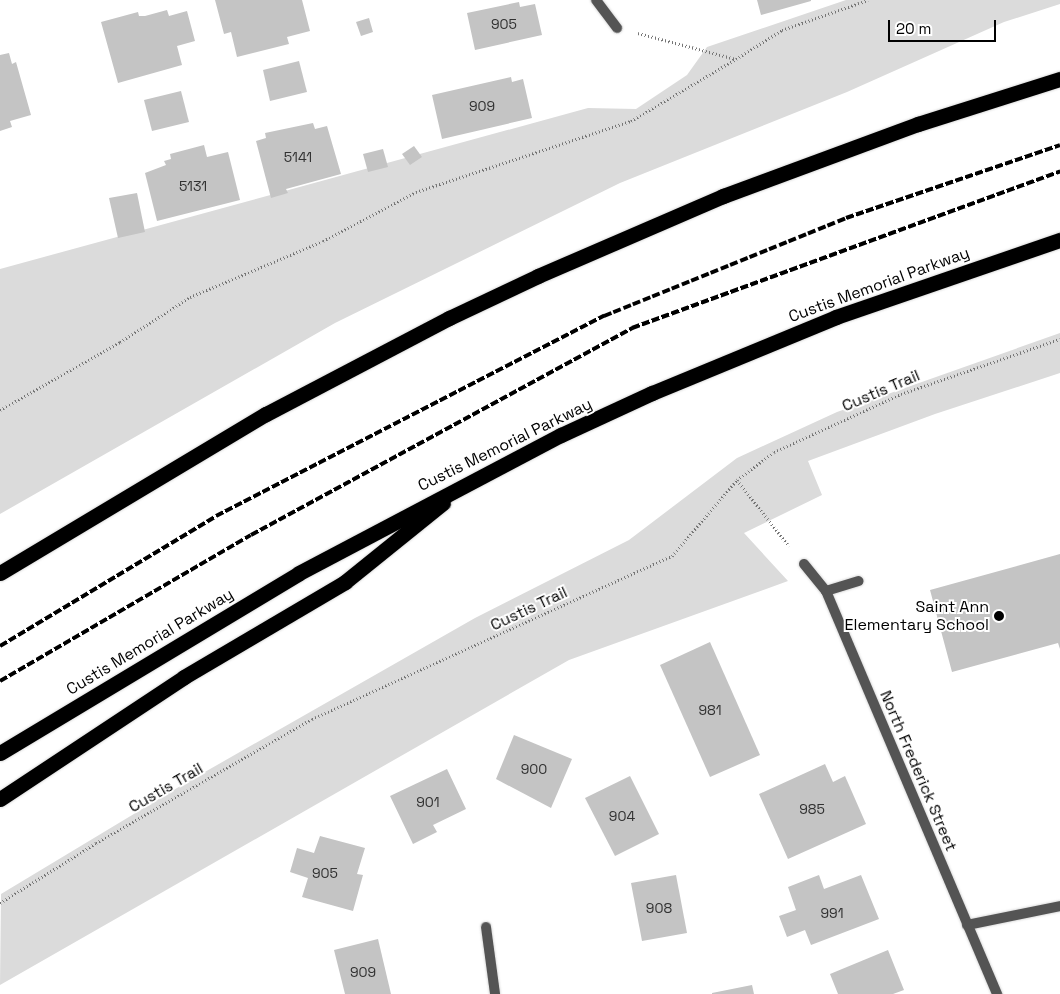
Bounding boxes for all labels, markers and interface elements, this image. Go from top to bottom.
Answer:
scale bar [890,10,998,42]
house number: 905 [491,16,517,32]
text: 20 m [896,19,931,38]
house number: 909 [469,98,495,114]
house number: 5141 [284,149,312,165]
house number: 5131 [179,178,207,194]
street label: Custis Memorial Parkway [786,243,972,327]
street label: Custis Trail [839,366,923,416]
street label: Custis Memorial Parkway [415,395,595,495]
street label: Custis Trail [487,583,571,635]
street label: Custis Memorial Parkway [63,585,237,699]
place label: Saint Ann Elementary School [844,597,989,635]
marker: Saint Ann Elementary School [993,610,1005,622]
street label: North Frederick Street [875,688,961,854]
house number: 981 [698,702,722,718]
street label: Custis Trail [125,759,207,817]
house number: 900 [521,761,547,777]
house number: 901 [416,794,440,810]
house number: 985 [799,801,825,817]
house number: 904 [609,808,635,824]
house number: 905 [312,865,338,881]
house number: 908 [646,900,672,916]
house number: 991 [821,905,843,921]
house number: 909 [350,964,376,980]

